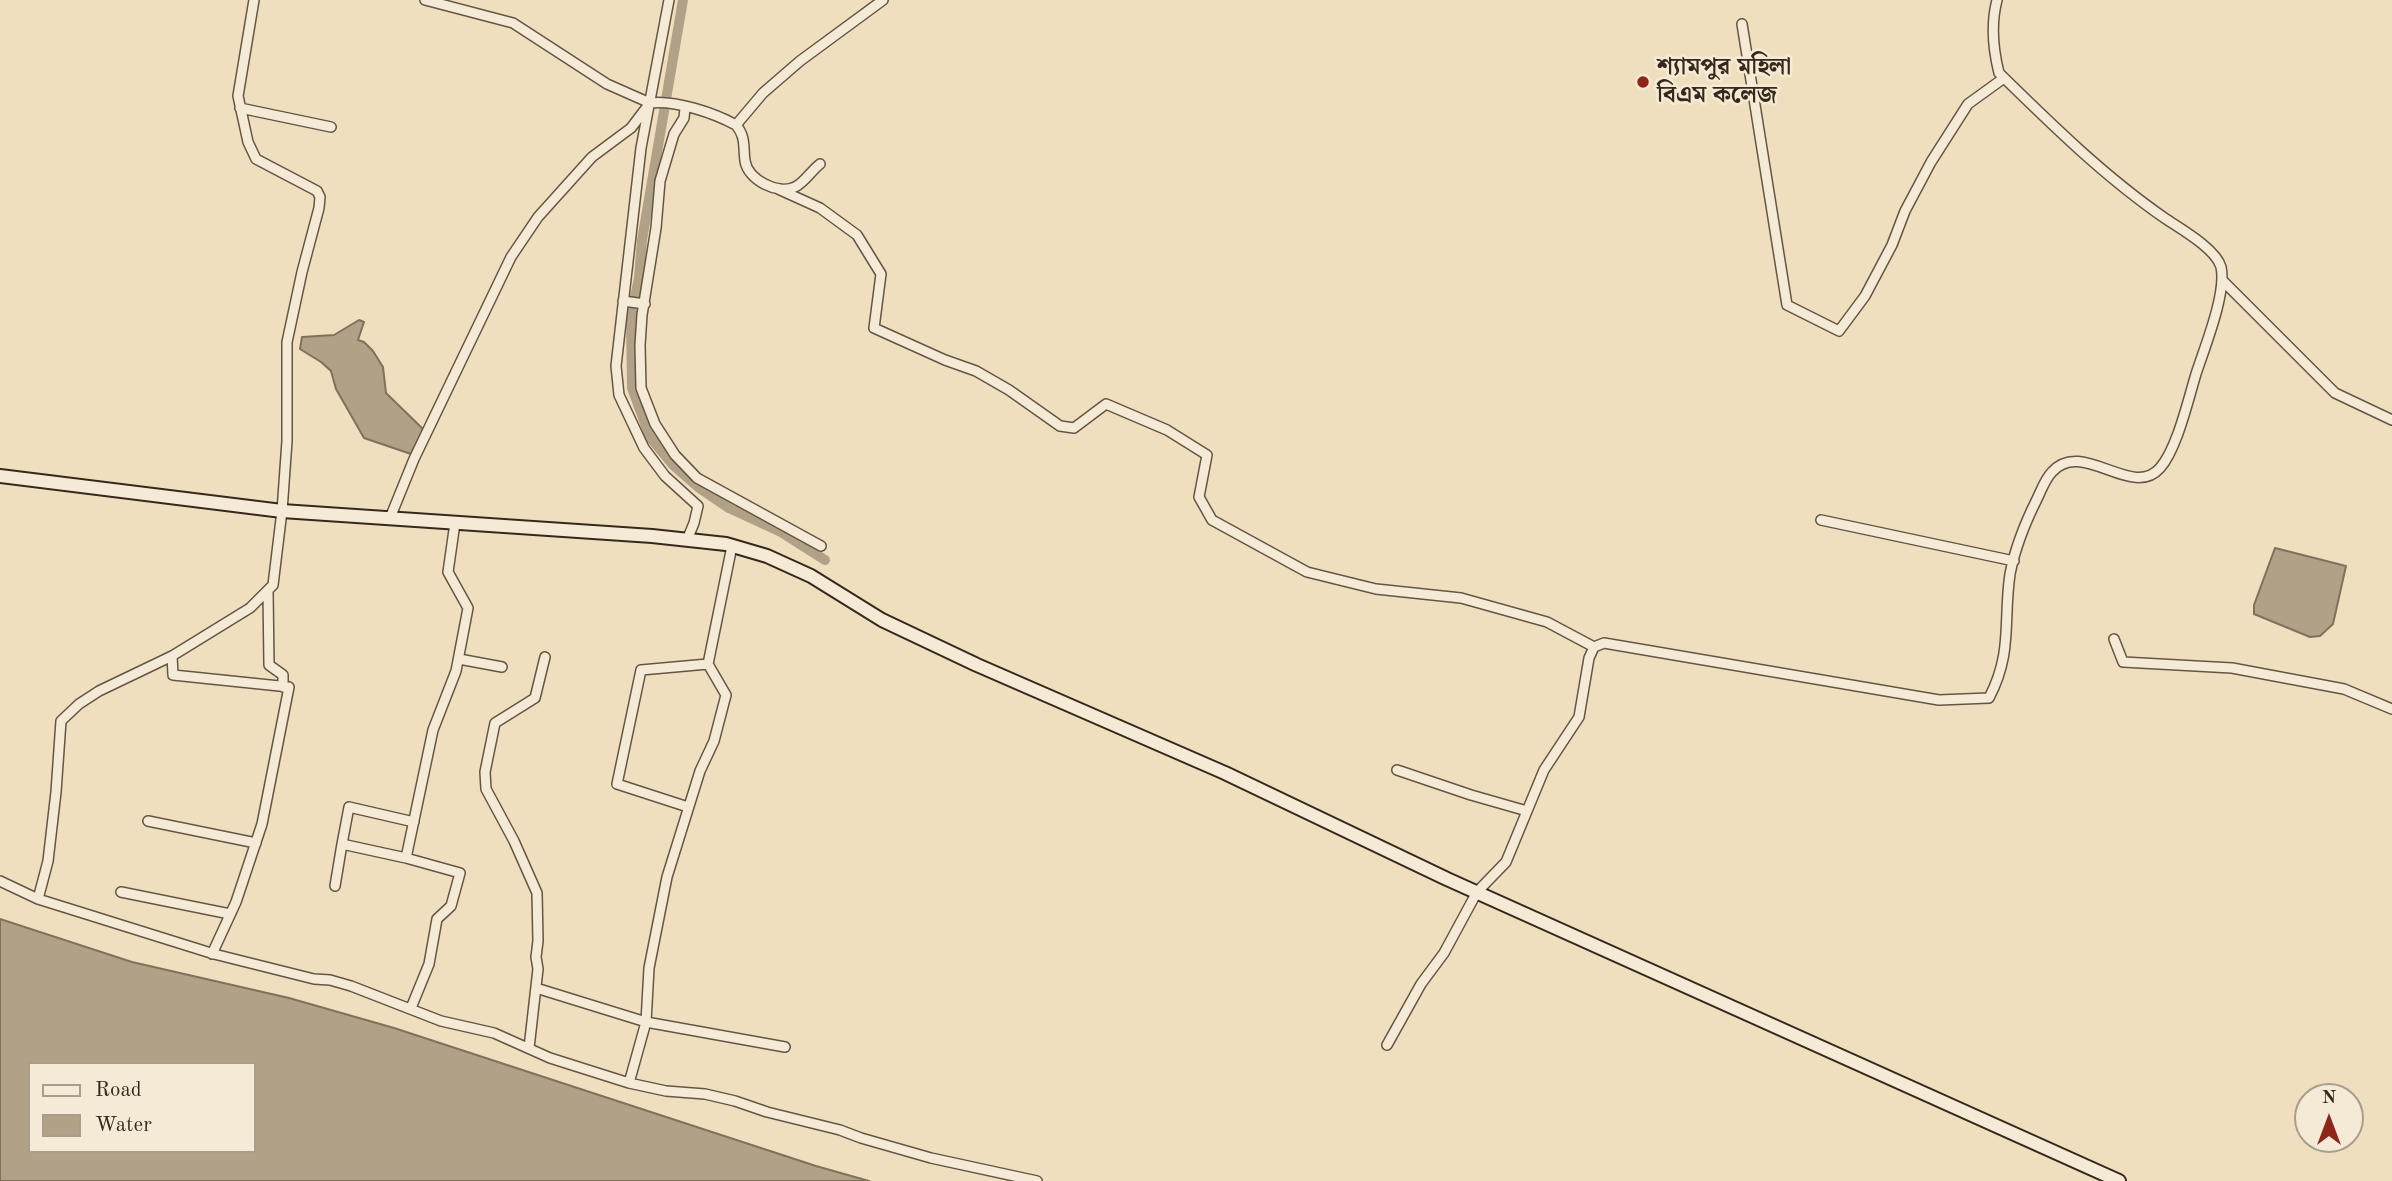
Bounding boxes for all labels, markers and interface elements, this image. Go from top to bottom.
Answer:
place label: শ্যামপুর মহিলা বিএম কলেজ [1657,54,1791,110]
marker: শ্যামপুর মহিলা বিএম কলেজ [1635,74,1651,90]
legend [28,1062,256,1153]
text: Road [95,1080,142,1101]
north arrow [2294,1083,2364,1153]
text: N [2322,1089,2336,1108]
text: Water [95,1115,152,1136]

